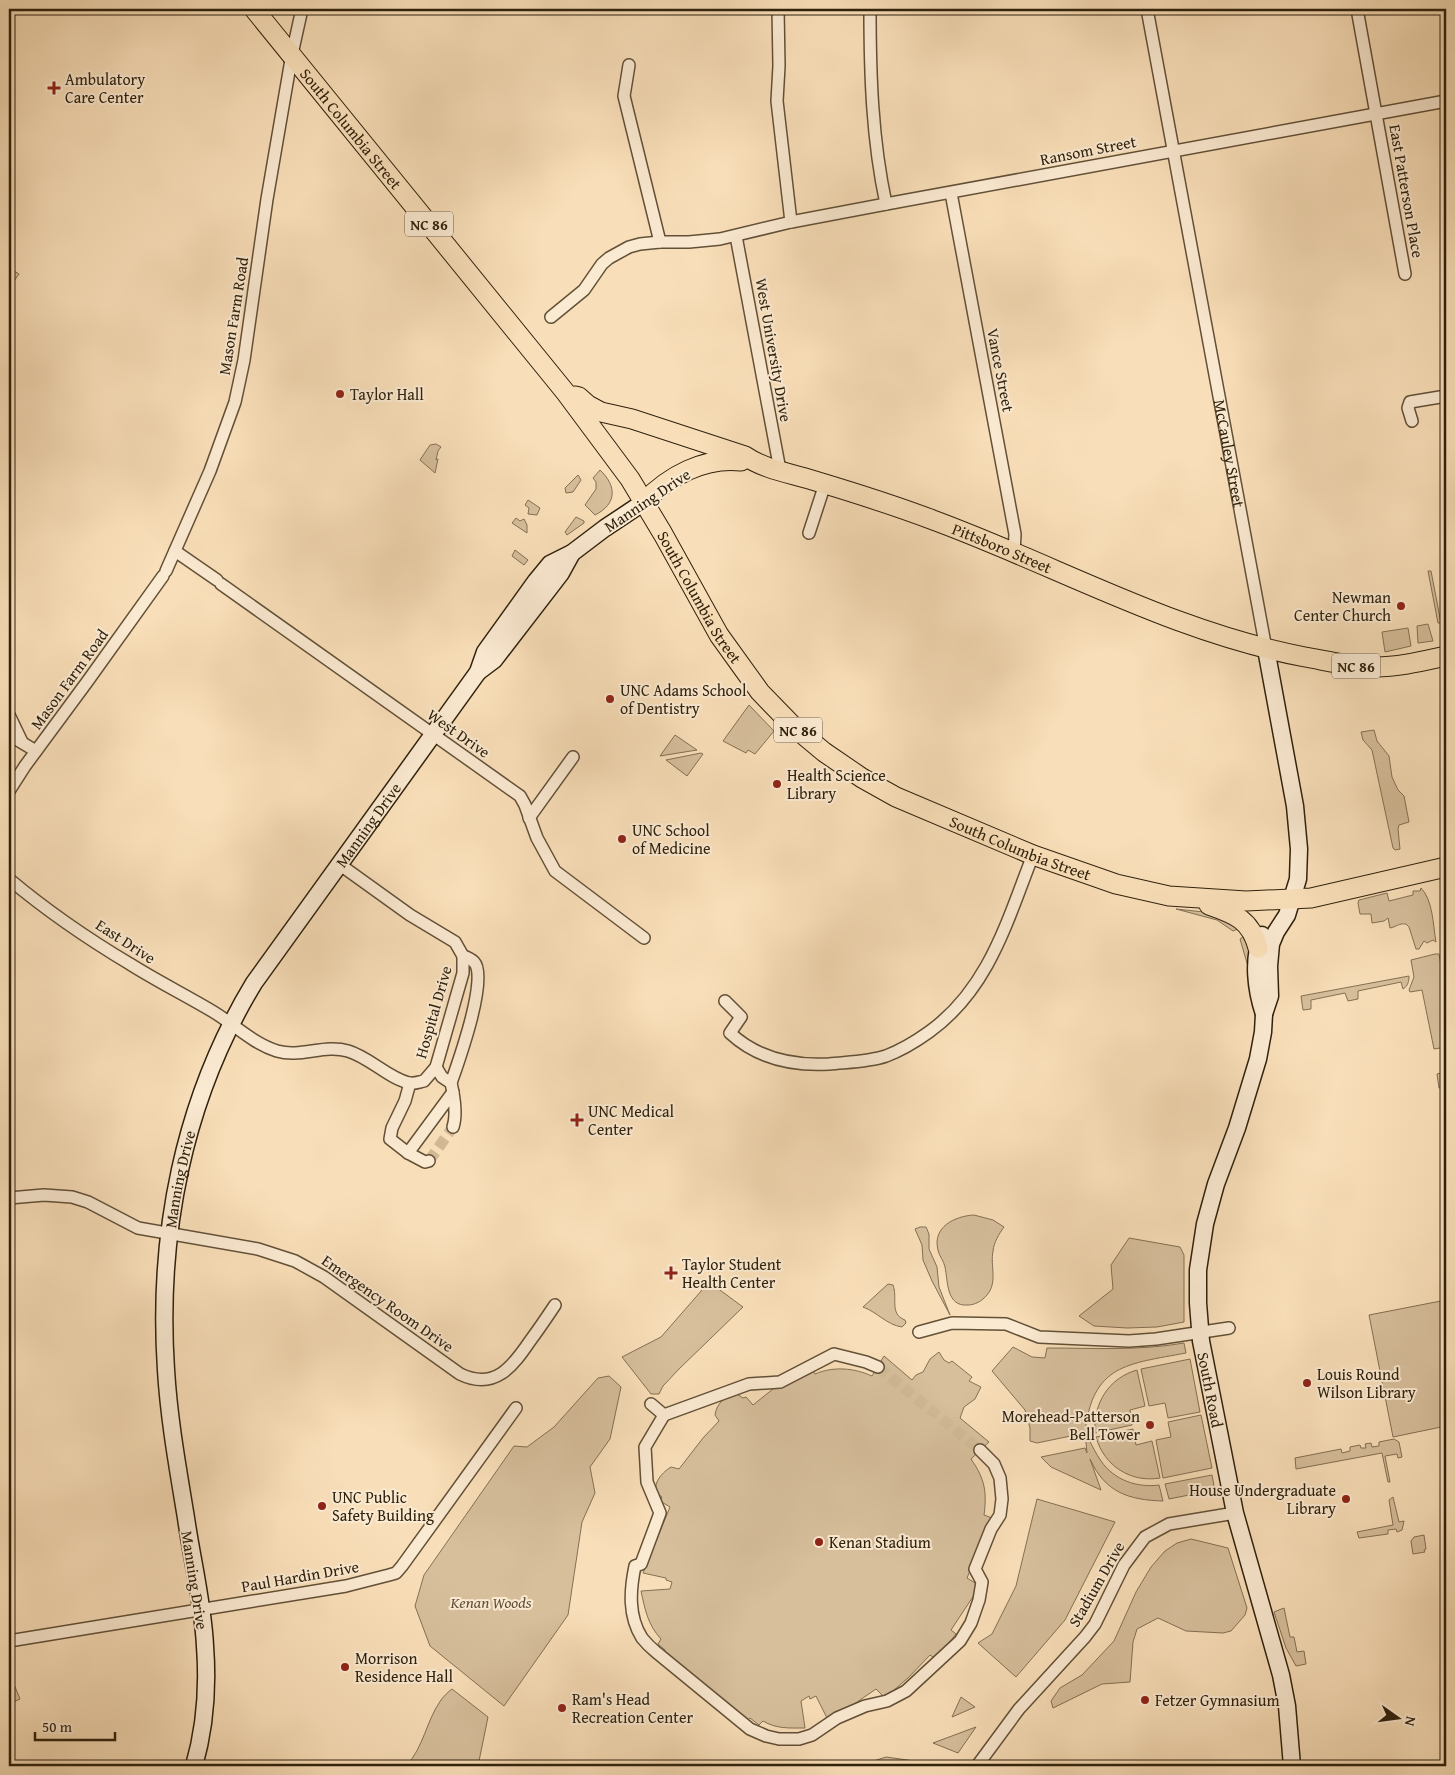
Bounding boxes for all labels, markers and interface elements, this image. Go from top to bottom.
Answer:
street label: South Columbia Street [294,63,408,195]
place label: Ambulatory Care Center [65,67,145,109]
marker: Ambulatory Care Center [47,81,61,95]
street label: East Patterson Place [1383,122,1431,260]
street label: Ransom Street [1038,129,1138,171]
road number: NC 86 [405,212,453,236]
street label: Mason Farm Road [212,255,254,377]
street label: West University Drive [750,276,798,424]
street label: Vance Street [981,326,1021,414]
place label: Taylor Hall [350,382,424,406]
marker: Taylor Hall [334,388,346,400]
street label: McCauley Street [1208,398,1251,510]
street label: Manning Drive [599,462,695,538]
street label: Pittsboro Street [949,516,1056,579]
street label: South Columbia Street [651,526,748,669]
place label: Newman Center Church [1294,585,1391,627]
marker: Newman Center Church [1395,600,1407,612]
street label: Mason Farm Road [24,623,114,734]
road number: NC 86 [1332,654,1380,678]
place label: UNC Adams School of Dentistry [620,678,747,720]
marker: UNC Adams School of Dentistry [604,693,616,705]
street label: West Drive [423,703,495,763]
road number: NC 86 [774,718,822,742]
place label: Health Science Library [787,763,886,805]
street label: Manning Drive [329,777,407,872]
marker: Health Science Library [771,778,783,790]
street label: South Columbia Street [946,809,1095,886]
place label: UNC School of Medicine [632,818,711,860]
marker: UNC School of Medicine [616,833,628,845]
street label: East Drive [91,913,161,969]
street label: Hospital Drive [408,963,458,1061]
place label: UNC Medical Center [588,1099,675,1141]
marker: UNC Medical Center [570,1113,584,1127]
street label: Manning Drive [158,1127,201,1230]
street label: Emergency Room Drive [317,1248,459,1358]
place label: Taylor Student Health Center [682,1252,782,1294]
marker: Taylor Student Health Center [664,1266,678,1280]
street label: South Road [1191,1350,1230,1430]
place label: Louis Round Wilson Library [1317,1362,1416,1404]
marker: Louis Round Wilson Library [1301,1377,1313,1389]
place label: Morehead-Patterson Bell Tower [1002,1404,1140,1446]
marker: Morehead-Patterson Bell Tower [1144,1419,1156,1431]
place label: House Undergraduate Library [1189,1478,1336,1520]
place label: UNC Public Safety Building [332,1485,434,1527]
marker: House Undergraduate Library [1340,1493,1352,1505]
marker: UNC Public Safety Building [316,1500,328,1512]
street label: Manning Drive [175,1529,215,1631]
place label: Kenan Stadium [829,1530,931,1554]
marker: Kenan Stadium [813,1536,825,1548]
street label: Stadium Drive [1062,1537,1130,1631]
street label: Paul Hardin Drive [239,1554,361,1598]
park label: Kenan Woods [449,1590,532,1614]
place label: Morrison Residence Hall [355,1646,453,1688]
marker: Morrison Residence Hall [339,1661,351,1673]
place label: Ram's Head Recreation Center [572,1687,693,1729]
place label: Fetzer Gymnasium [1155,1688,1280,1712]
north arrow [1372,1692,1422,1742]
marker: Fetzer Gymnasium [1139,1694,1151,1706]
marker: Ram's Head Recreation Center [556,1702,568,1714]
scale bar [35,1710,115,1742]
text: N [1400,1714,1421,1729]
text: 50 m [42,1716,73,1737]

